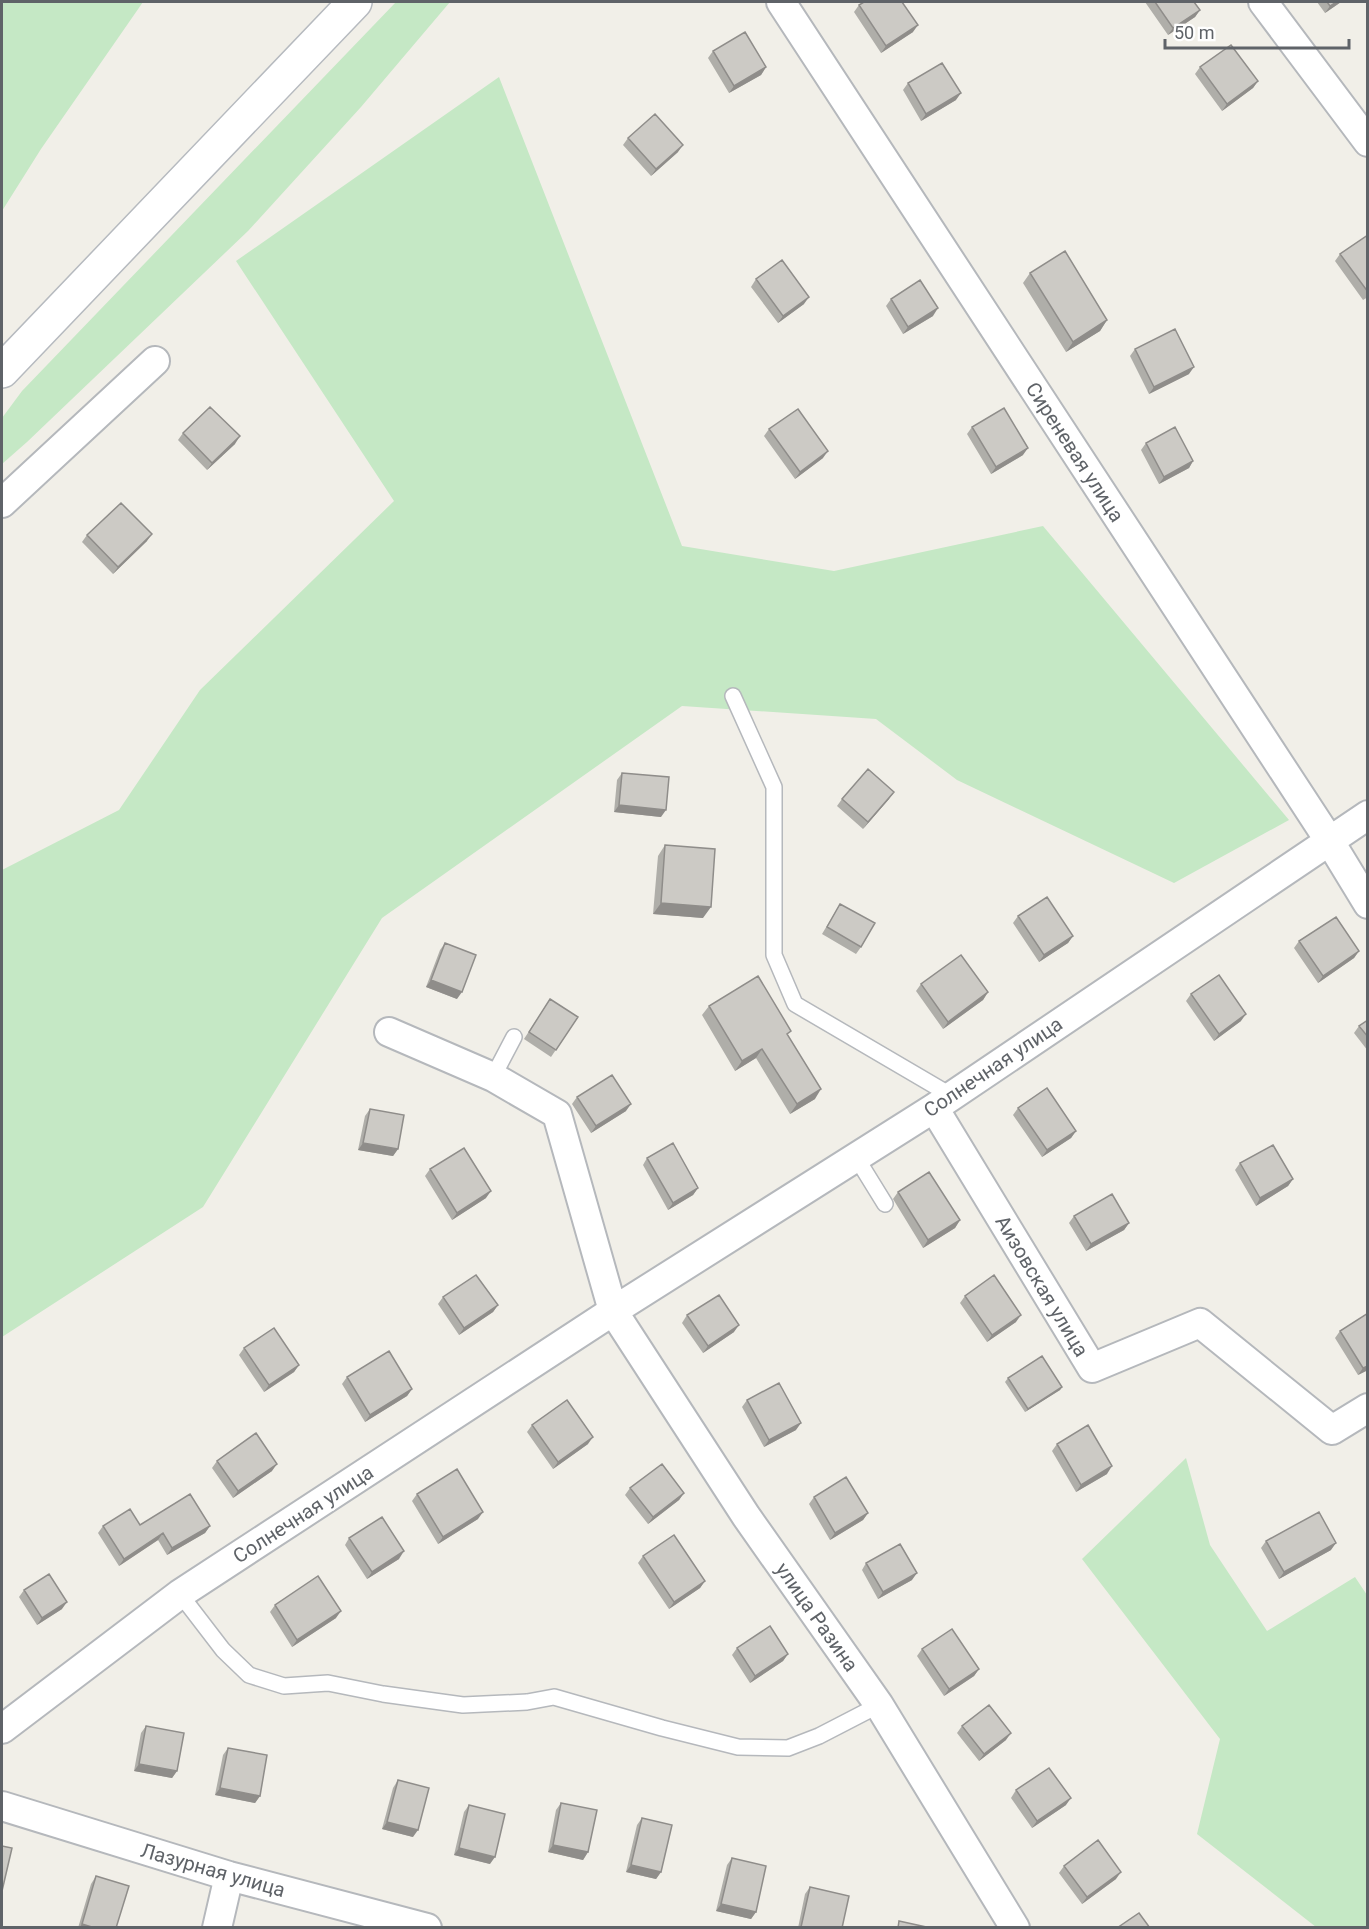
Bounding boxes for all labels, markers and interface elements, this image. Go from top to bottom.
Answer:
scale bar [1165,12,1350,50]
text: 50 m [1174,22,1214,43]
street label: Сиреневая улица [1021,378,1129,526]
street label: Солнечная улица [919,1012,1067,1122]
street label: Аизовская улица [990,1211,1094,1361]
street label: Солнечная улица [228,1460,378,1568]
street label: улица Разина [771,1558,863,1676]
street label: Лазурная улица [138,1838,288,1902]

